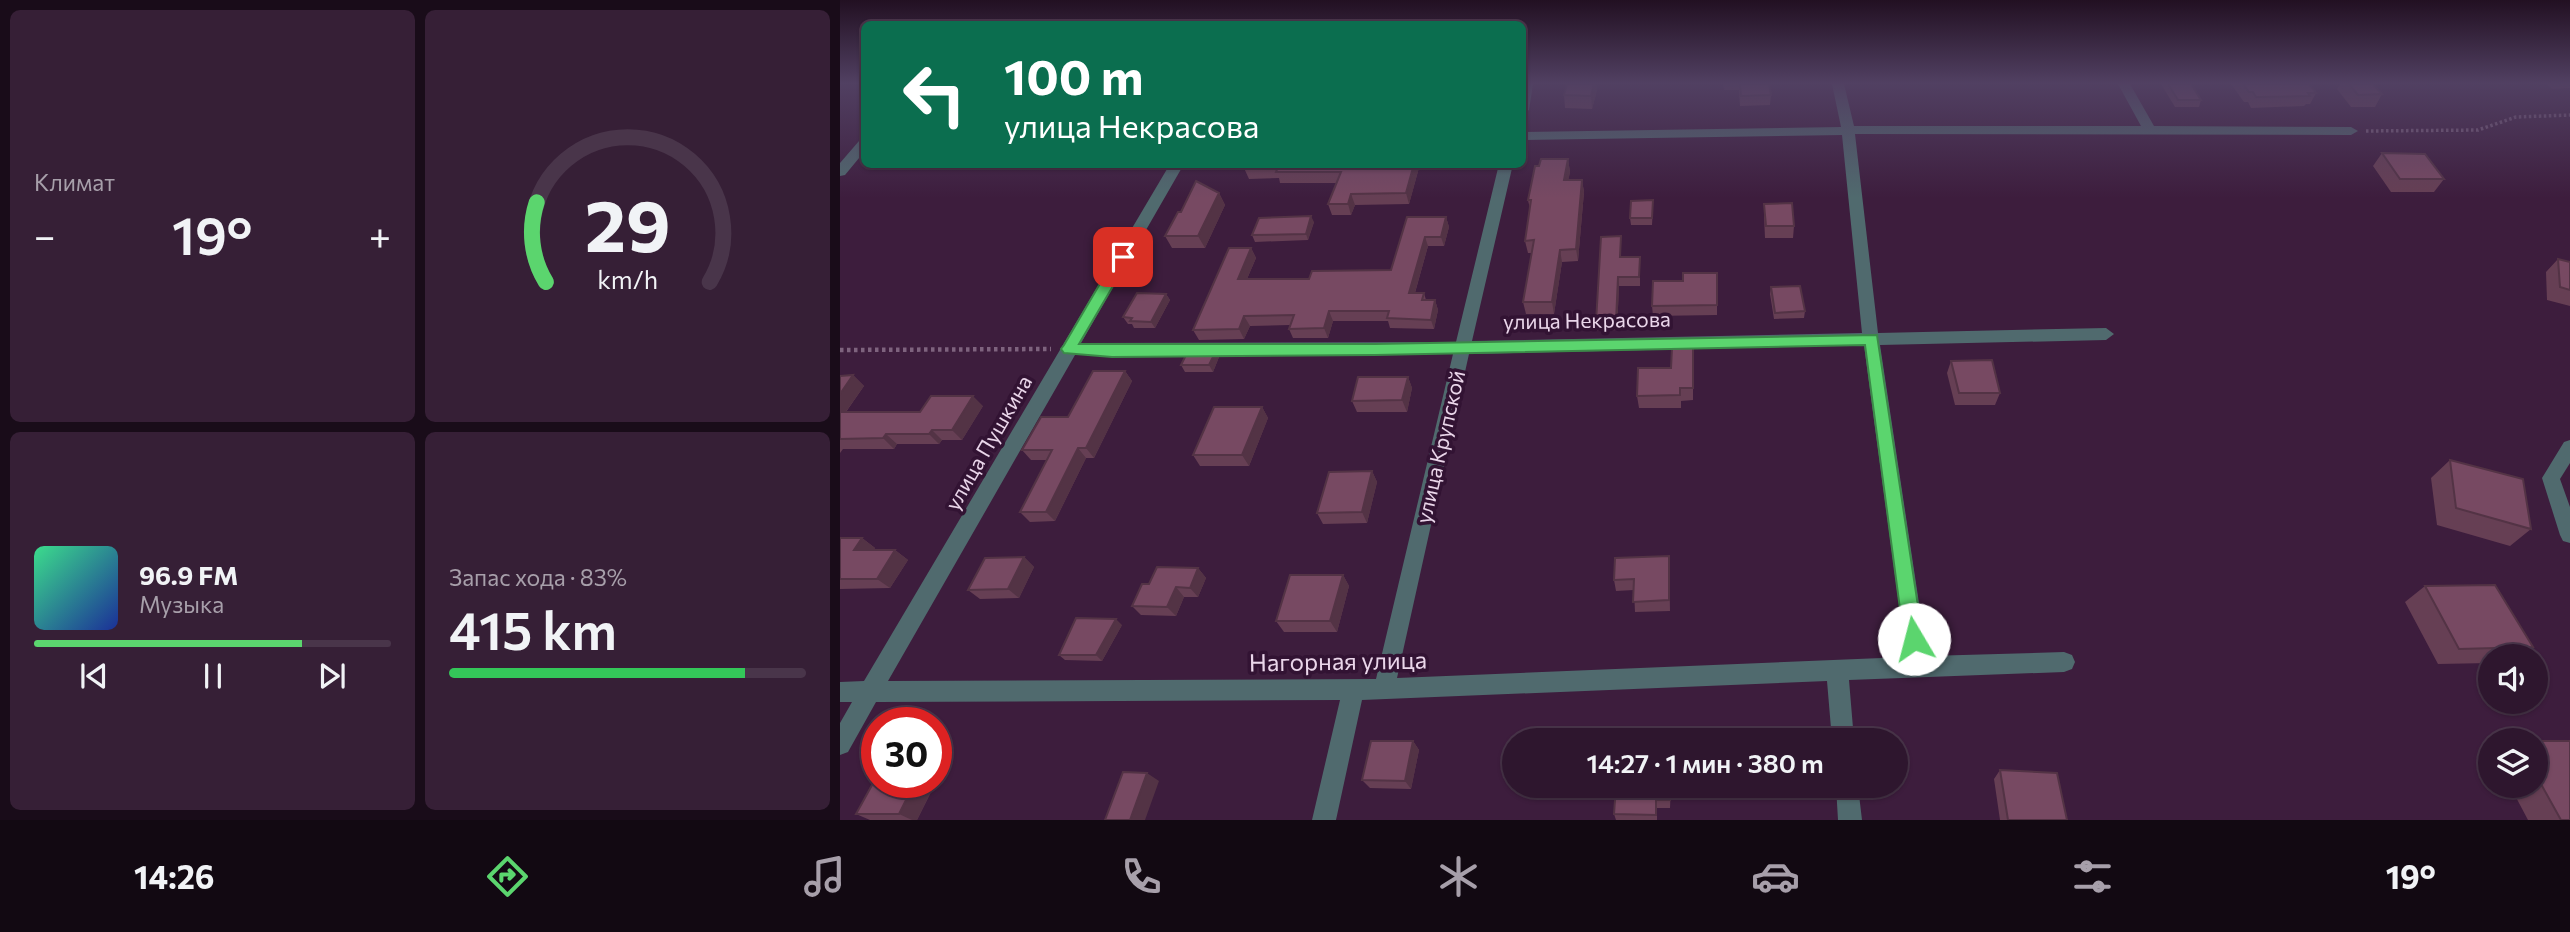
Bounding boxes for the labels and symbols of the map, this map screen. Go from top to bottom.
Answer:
pin [1093,227,1153,287]
street label: улица Некрасова [1503,306,1671,333]
street label: улица Крупской [1410,368,1469,526]
street label: улица Пушкина [939,370,1036,514]
position arrow [1877,602,1951,676]
street label: Нагорная улица [1249,644,1427,677]
speed limit sign: 30 [861,707,952,798]

